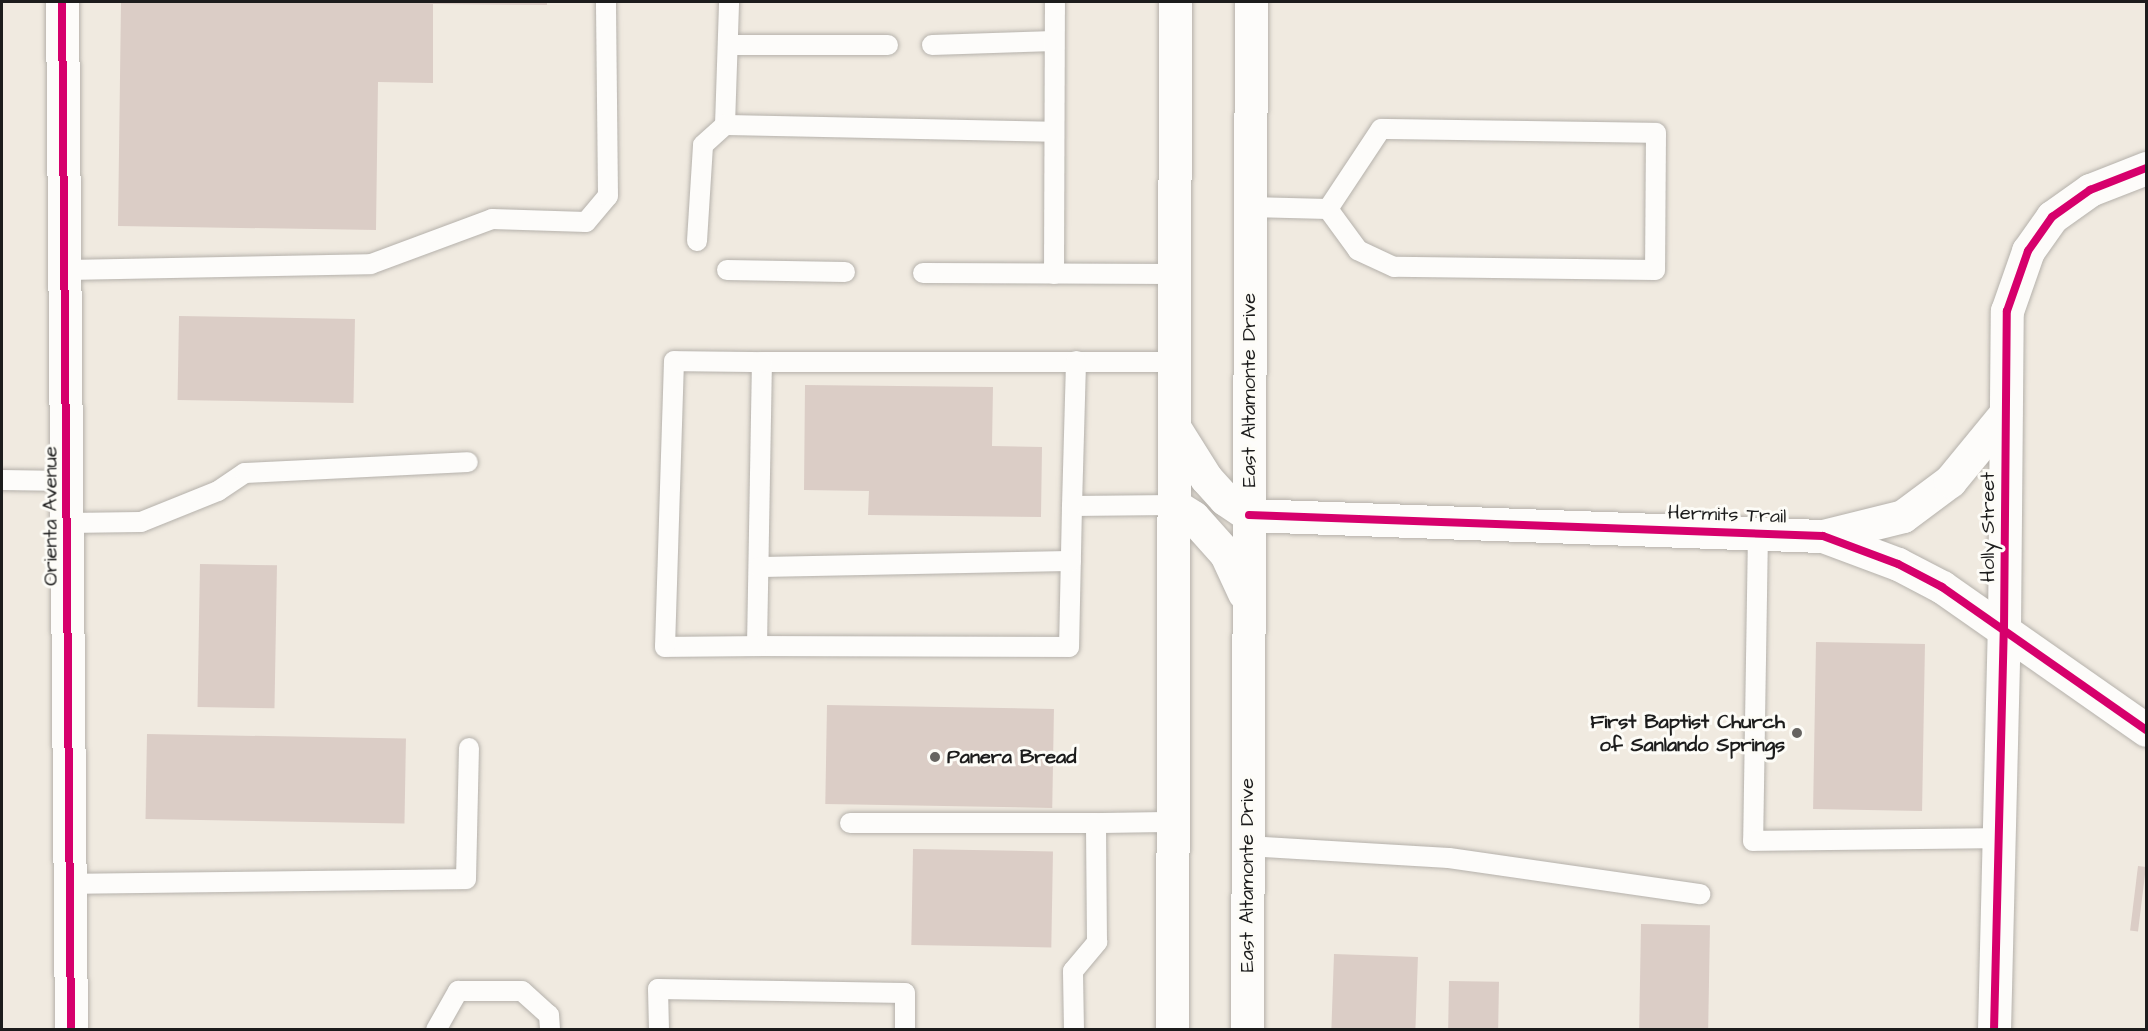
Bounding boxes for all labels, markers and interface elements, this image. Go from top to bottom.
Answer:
street label: East Altamonte Drive [1237,293,1261,487]
street label: Orienta Avenue [39,446,63,586]
street label: Holly Street [1976,472,2000,582]
street label: Hermits Trail [1667,501,1787,529]
place label: First Baptist Church of Sanlando Springs [1590,710,1785,757]
marker: First Baptist Church of Sanlando Springs [1790,726,1804,740]
place label: Panera Bread [947,745,1076,769]
marker: Panera Bread [928,750,942,764]
street label: East Altamonte Drive [1235,778,1259,972]

